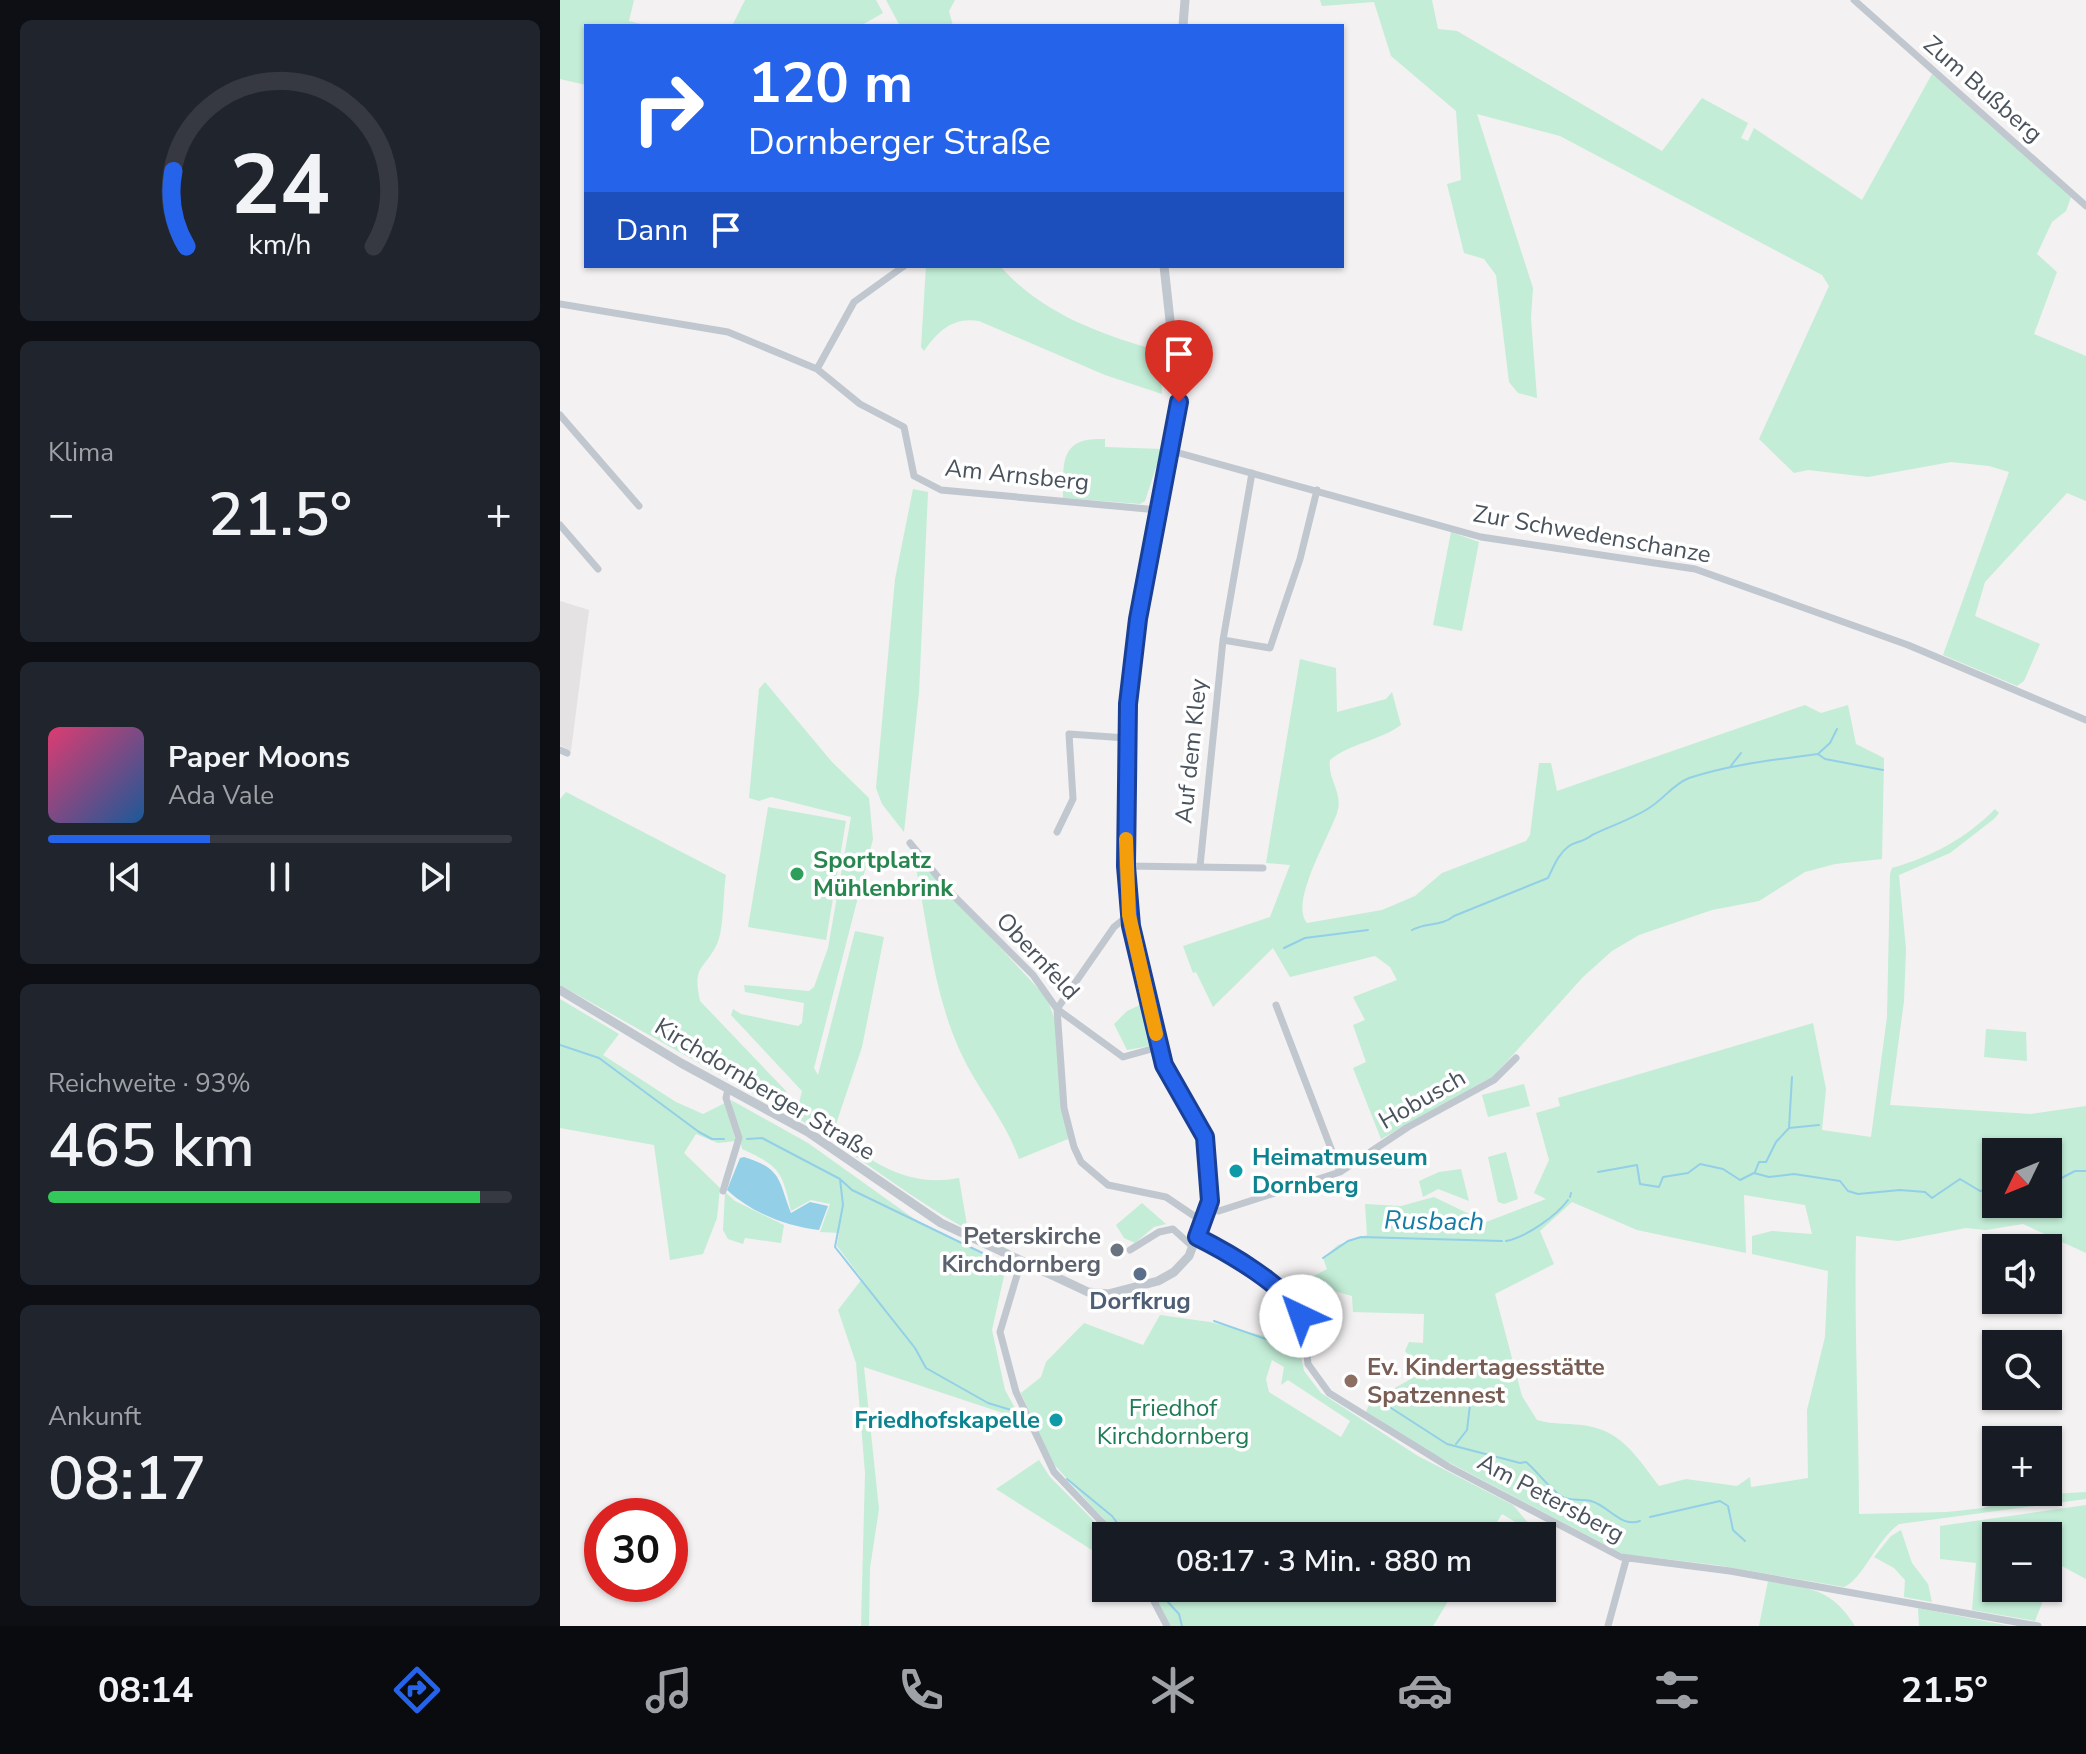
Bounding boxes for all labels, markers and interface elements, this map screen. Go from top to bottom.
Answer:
street label: Zum Bußberg [1917,28,2049,150]
text: 120 m [748,45,913,122]
icon: right [616,56,720,160]
text: Dornberger Straße [748,118,1051,167]
text: 24 [230,128,330,241]
icon: arrive [704,208,748,252]
text: Dann [616,210,688,251]
text: km/h [249,225,311,264]
pin [1145,320,1213,402]
icon: arrive [1157,332,1201,376]
text: Klima [48,435,114,470]
street label: Am Arnsberg [943,452,1091,498]
text: 21.5° [208,474,352,556]
text: − [48,485,74,545]
text: + [486,485,512,545]
street label: Zur Schwedenschanze [1471,497,1713,571]
street label: Auf dem Kley [1167,676,1215,825]
text: Paper Moons [168,737,350,778]
text: Ada Vale [168,778,274,813]
place label: Sportplatz Mühlenbrink [813,844,954,904]
icon: previous [103,855,147,899]
icon: pause [258,855,302,899]
icon: next [413,855,457,899]
marker: Sportplatz Mühlenbrink [788,865,806,883]
street label: Obernfeld [989,905,1087,1007]
street label: Kirchdornberger Straße [649,1010,881,1168]
street label: Hobusch [1373,1061,1471,1137]
text: Reichweite · 93% [48,1066,251,1101]
text: 465 km [48,1105,255,1187]
north arrow [1982,1138,2062,1218]
map controls [1982,1138,2062,1602]
place label: Heimatmuseum Dornberg [1252,1141,1428,1201]
marker: Heimatmuseum Dornberg [1227,1162,1245,1180]
water label: Rusbach [1384,1203,1484,1239]
place label: Peterskirche Kirchdornberg [942,1220,1101,1280]
button: sound [1982,1234,2062,1314]
marker: Peterskirche Kirchdornberg [1108,1241,1126,1259]
marker: Dorfkrug [1131,1265,1149,1283]
position arrow [1259,1274,1343,1358]
place label: Dorfkrug [1089,1285,1191,1317]
button: search [1982,1330,2062,1410]
place label: Ev. Kindertagesstätte Spatzennest [1367,1351,1605,1411]
marker: Ev. Kindertagesstätte Spatzennest [1342,1372,1360,1390]
park label: Friedhof Kirchdornberg [1097,1392,1249,1452]
text: Ankunft [48,1399,141,1434]
place label: Friedhofskapelle [854,1404,1040,1436]
marker: Friedhofskapelle [1047,1411,1065,1429]
button: + [1982,1426,2062,1506]
text: 08:17 [48,1438,206,1520]
street label: Am Petersberg [1472,1446,1630,1550]
speed limit sign: 30 [584,1498,688,1602]
button: − [1982,1522,2062,1602]
text: 08:17 · 3 Min. · 880 m [1176,1541,1472,1582]
icon: directions [389,1662,445,1718]
icon: music [641,1662,697,1718]
icon: phone [893,1662,949,1718]
icon: climate [1145,1662,1201,1718]
icon: car [1397,1662,1453,1718]
icon: filters [1649,1662,1705,1718]
text: 08:14 [98,1666,193,1715]
text: 21.5° [1901,1666,1988,1715]

